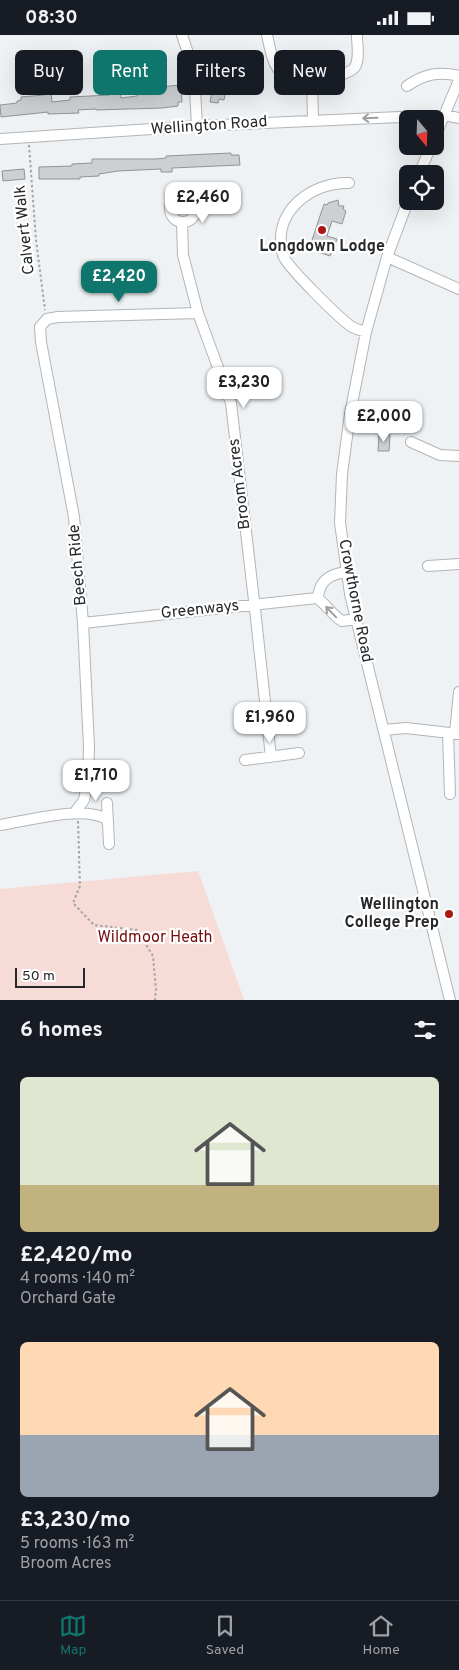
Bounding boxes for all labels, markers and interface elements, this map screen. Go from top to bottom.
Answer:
text: 08:30 [25,6,78,30]
chip: Buy [15,50,83,95]
chip: Rent [93,50,167,95]
chip: Filters [177,50,264,95]
chip: New [274,50,345,95]
north arrow [399,110,444,155]
map controls [399,110,444,210]
street label: Wellington Road [150,112,268,140]
one-way arrow [362,113,378,122]
button: locate [399,165,444,210]
pin: £2,460 [162,181,244,224]
street label: Calvert Walk [10,184,40,276]
text: £2,460 [176,188,230,208]
marker: Longdown Lodge [316,224,328,236]
place label: Longdown Lodge [259,237,385,257]
pin: £2,420 [78,261,160,303]
text: £2,420 [92,267,146,287]
pin: £3,230 [203,367,285,409]
text: £3,230 [218,373,270,393]
pin: £2,000 [343,401,425,443]
text: £2,000 [356,407,412,427]
street label: Broom Acres [224,437,256,531]
street label: Beech Ride [64,524,92,606]
street label: Crowthorne Road [333,538,377,664]
street label: Greenways [160,596,240,624]
one-way arrow [325,605,337,618]
pin: £1,960 [229,701,311,744]
text: £1,960 [245,708,295,728]
pin: £1,710 [55,759,137,802]
text: £1,710 [74,766,118,786]
place label: Wellington College Prep [345,895,439,933]
marker: Wellington College Prep [443,908,455,920]
park label: Wildmoor Heath [97,928,213,948]
scale bar [15,965,85,988]
text: 50 m [22,968,55,985]
icon: filters [411,1016,439,1044]
text: 6 homes [20,1017,103,1044]
icon: home [185,1109,275,1199]
text: £2,420/mo [20,1242,132,1269]
text: 4 rooms · 140 m² [20,1269,135,1289]
text: Orchard Gate [20,1289,116,1309]
icon: home [185,1374,275,1464]
text: £3,230/mo [20,1507,130,1534]
text: 5 rooms · 163 m² [20,1534,134,1554]
text: Broom Acres [20,1554,112,1574]
tab: Map [59,1612,87,1659]
tab: Saved [206,1612,244,1659]
tab: Home [363,1612,400,1659]

